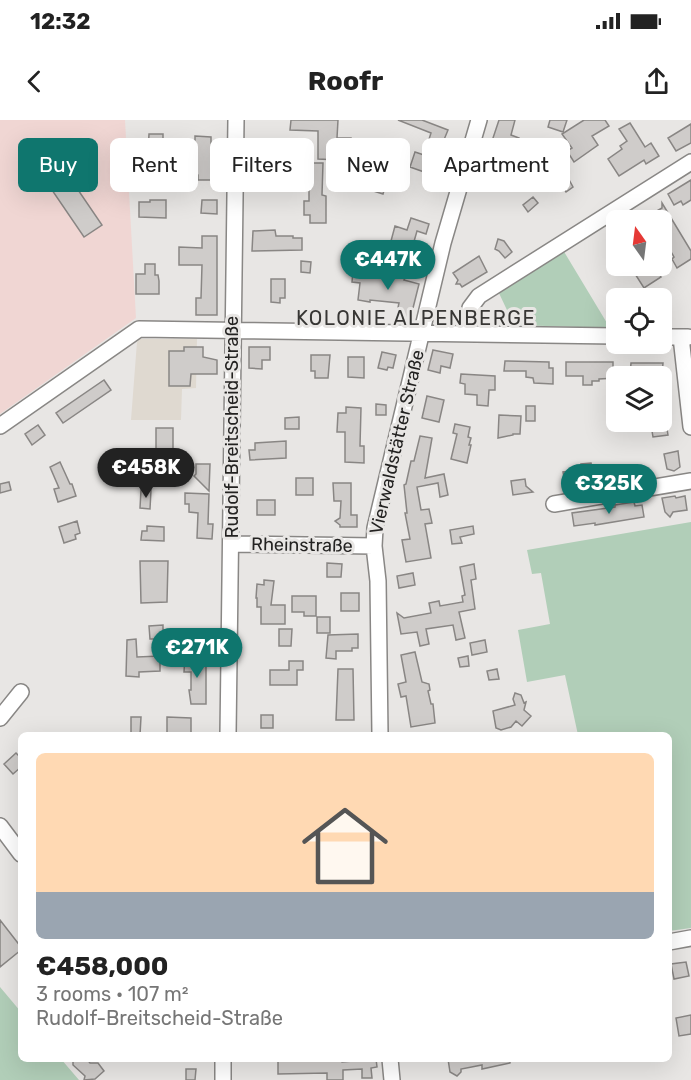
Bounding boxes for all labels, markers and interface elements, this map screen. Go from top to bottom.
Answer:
text: 12:32 [30,8,90,35]
icon: back [18,65,51,98]
text: Roofr [308,65,383,97]
icon: share [640,65,673,98]
chip: Buy [18,138,98,192]
chip: Rent [110,138,198,192]
chip: Filters [210,138,314,192]
chip: New [326,138,410,192]
chip: Apartment [422,138,570,192]
north arrow [606,210,672,276]
map controls [606,210,672,432]
pin: €447K [346,240,430,291]
text: €447K [354,247,422,271]
button: locate [606,288,672,354]
district label: KOLONIE ALPENBERGE [296,306,536,330]
street label: Rudolf-Breitscheid-Straße [221,316,243,538]
street label: Vierwaldstätter Straße [365,348,429,536]
button: layers [606,366,672,432]
pin: €458K [104,448,188,499]
text: €458K [111,455,181,479]
pin: €325K [567,464,651,515]
text: €325K [575,471,643,495]
street label: Rheinstraße [251,533,353,557]
pin: €271K [155,628,239,679]
text: €271K [165,635,229,659]
icon: home [291,792,399,900]
text: €458,000 [36,951,169,982]
text: 3 rooms · 107 m² [36,982,189,1006]
text: Rudolf-Breitscheid-Straße [36,1006,283,1030]

